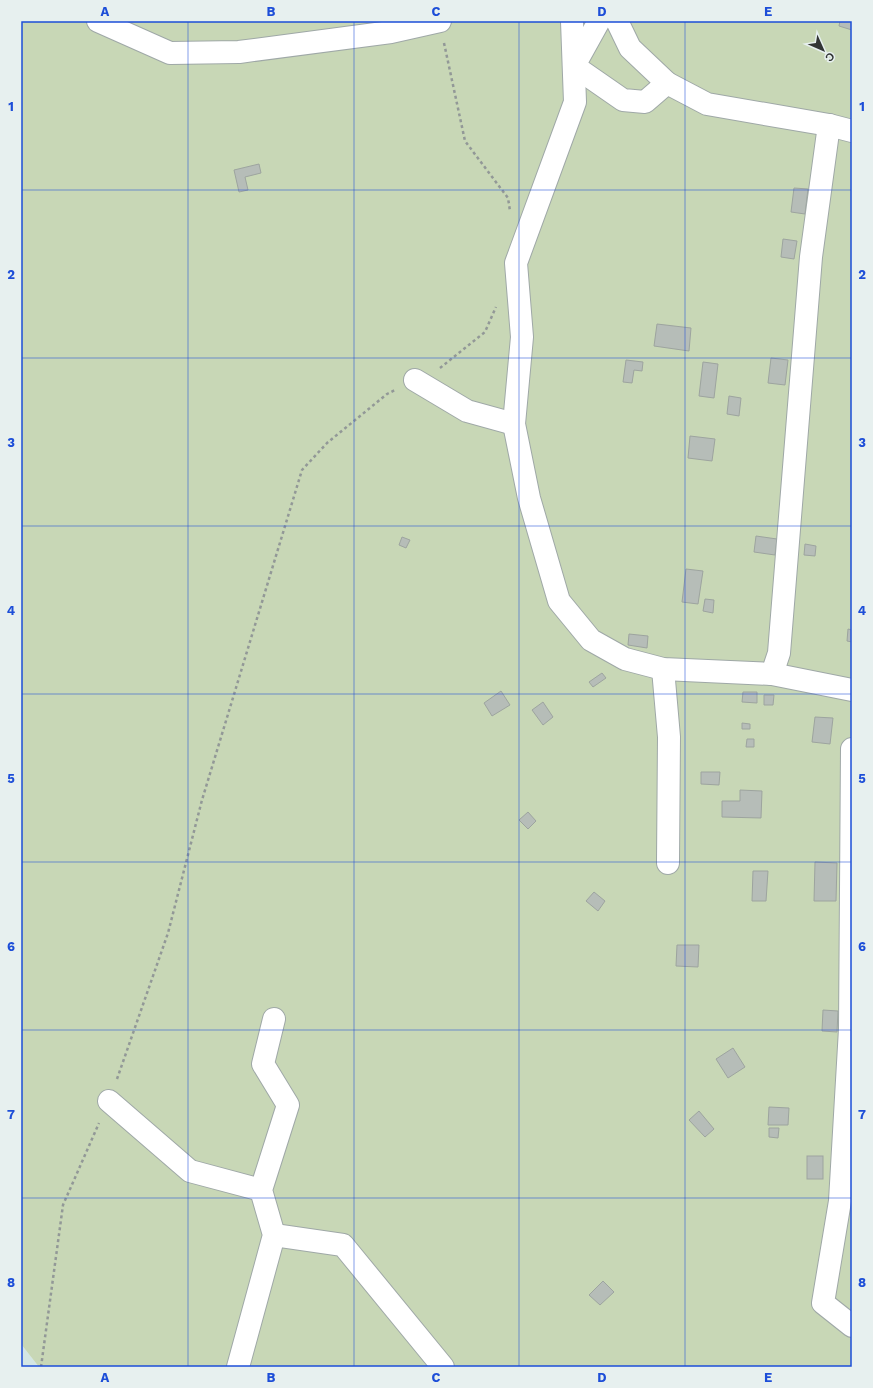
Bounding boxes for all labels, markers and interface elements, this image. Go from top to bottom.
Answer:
text: A [101,4,110,19]
text: B [267,4,276,19]
text: C [432,4,441,19]
text: D [597,4,607,19]
text: E [764,4,772,19]
north arrow [803,30,843,70]
text: С [822,49,837,64]
text: 1 [8,99,14,114]
text: 1 [859,99,865,114]
text: 2 [7,267,15,282]
text: 2 [858,267,866,282]
text: 3 [7,435,15,450]
text: 3 [858,435,866,450]
text: 4 [7,603,16,618]
text: 4 [858,603,867,618]
text: 5 [7,771,15,786]
text: 5 [858,771,866,786]
text: 6 [7,939,15,954]
text: 6 [858,939,866,954]
text: 7 [7,1107,15,1122]
text: 7 [858,1107,866,1122]
text: 8 [7,1275,15,1290]
text: 8 [858,1275,866,1290]
text: A [101,1370,110,1385]
text: B [267,1370,276,1385]
text: C [432,1370,441,1385]
text: D [597,1370,607,1385]
text: E [764,1370,772,1385]

